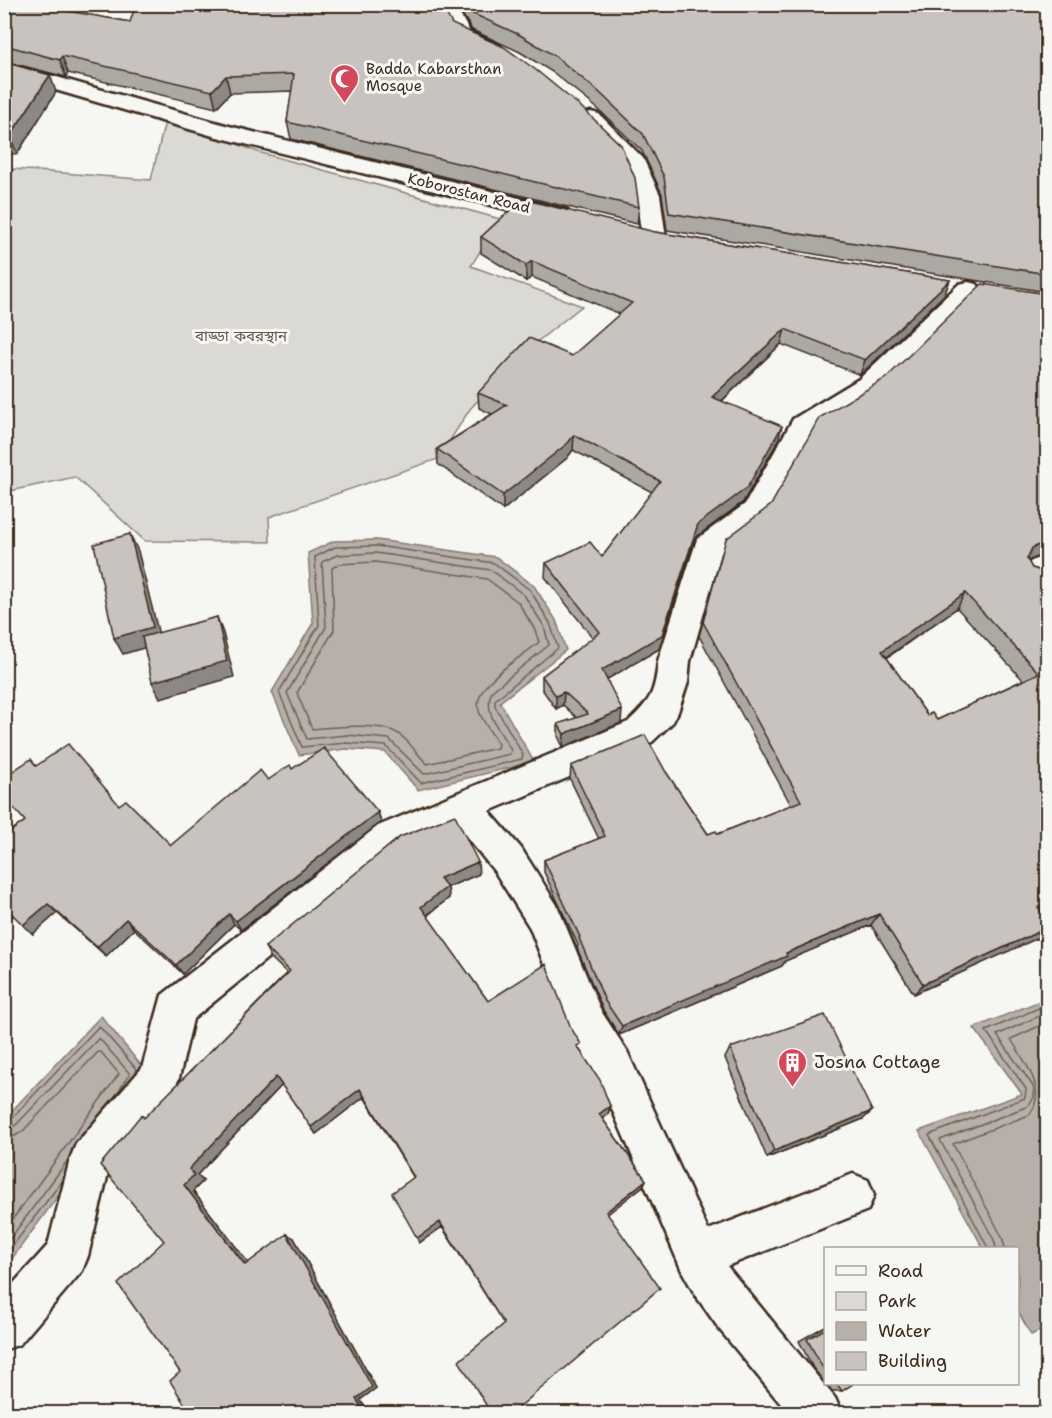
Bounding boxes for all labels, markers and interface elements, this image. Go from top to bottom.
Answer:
place label: Badda Kabarsthan Mosque [366,59,501,96]
mosque icon: Badda Kabarsthan Mosque [329,62,361,104]
street label: Koborostan Road [406,168,533,218]
park label: বাড্ডা কবরস্থান [194,326,288,346]
building icon: Josna Cottage [777,1046,809,1088]
place label: Josna Cottage [814,1050,941,1074]
legend [824,1247,1019,1385]
text: Road [878,1259,923,1283]
text: Park [878,1289,917,1313]
text: Water [878,1319,931,1343]
text: Building [878,1349,947,1373]

